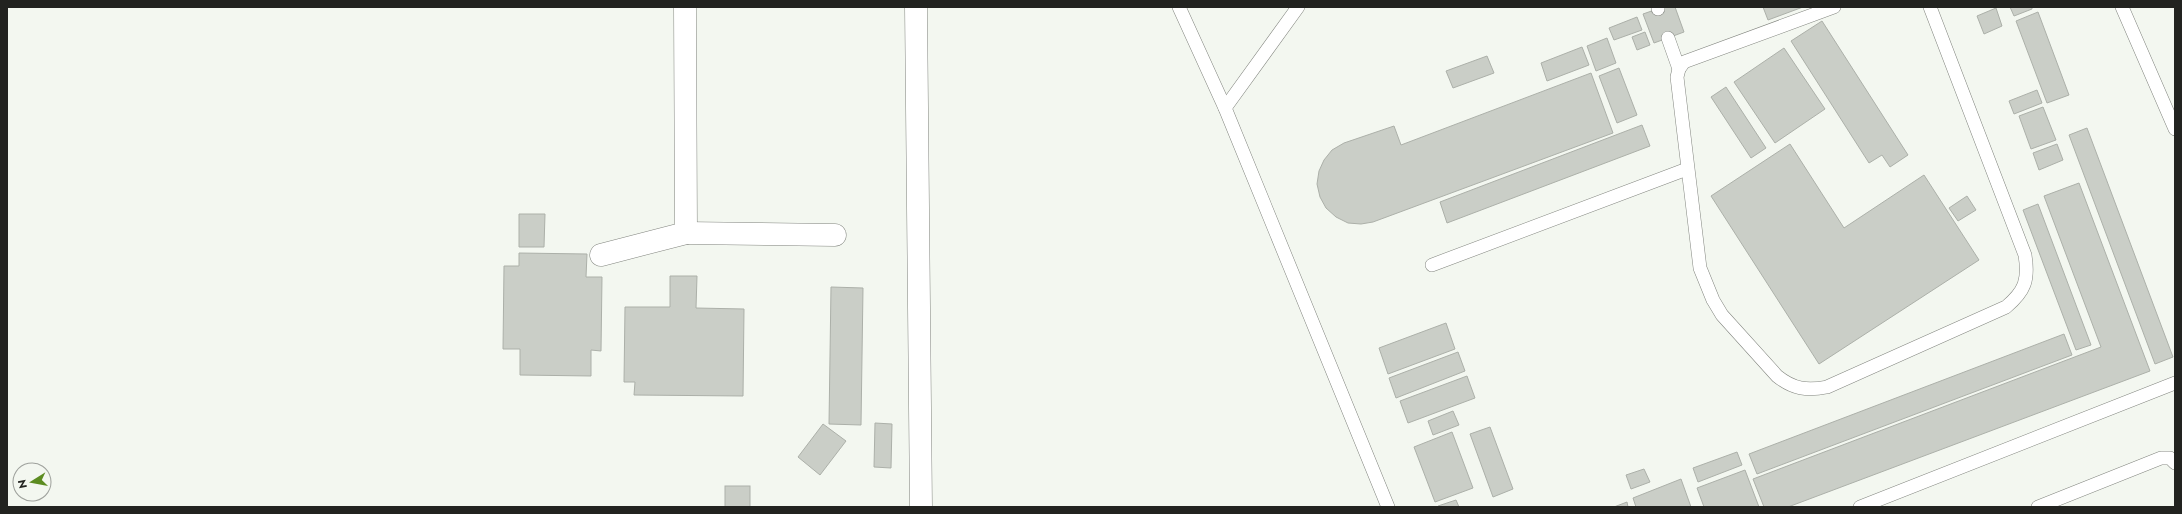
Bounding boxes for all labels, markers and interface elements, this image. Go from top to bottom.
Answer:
north arrow [12,462,52,502]
text: N [13,478,31,490]

